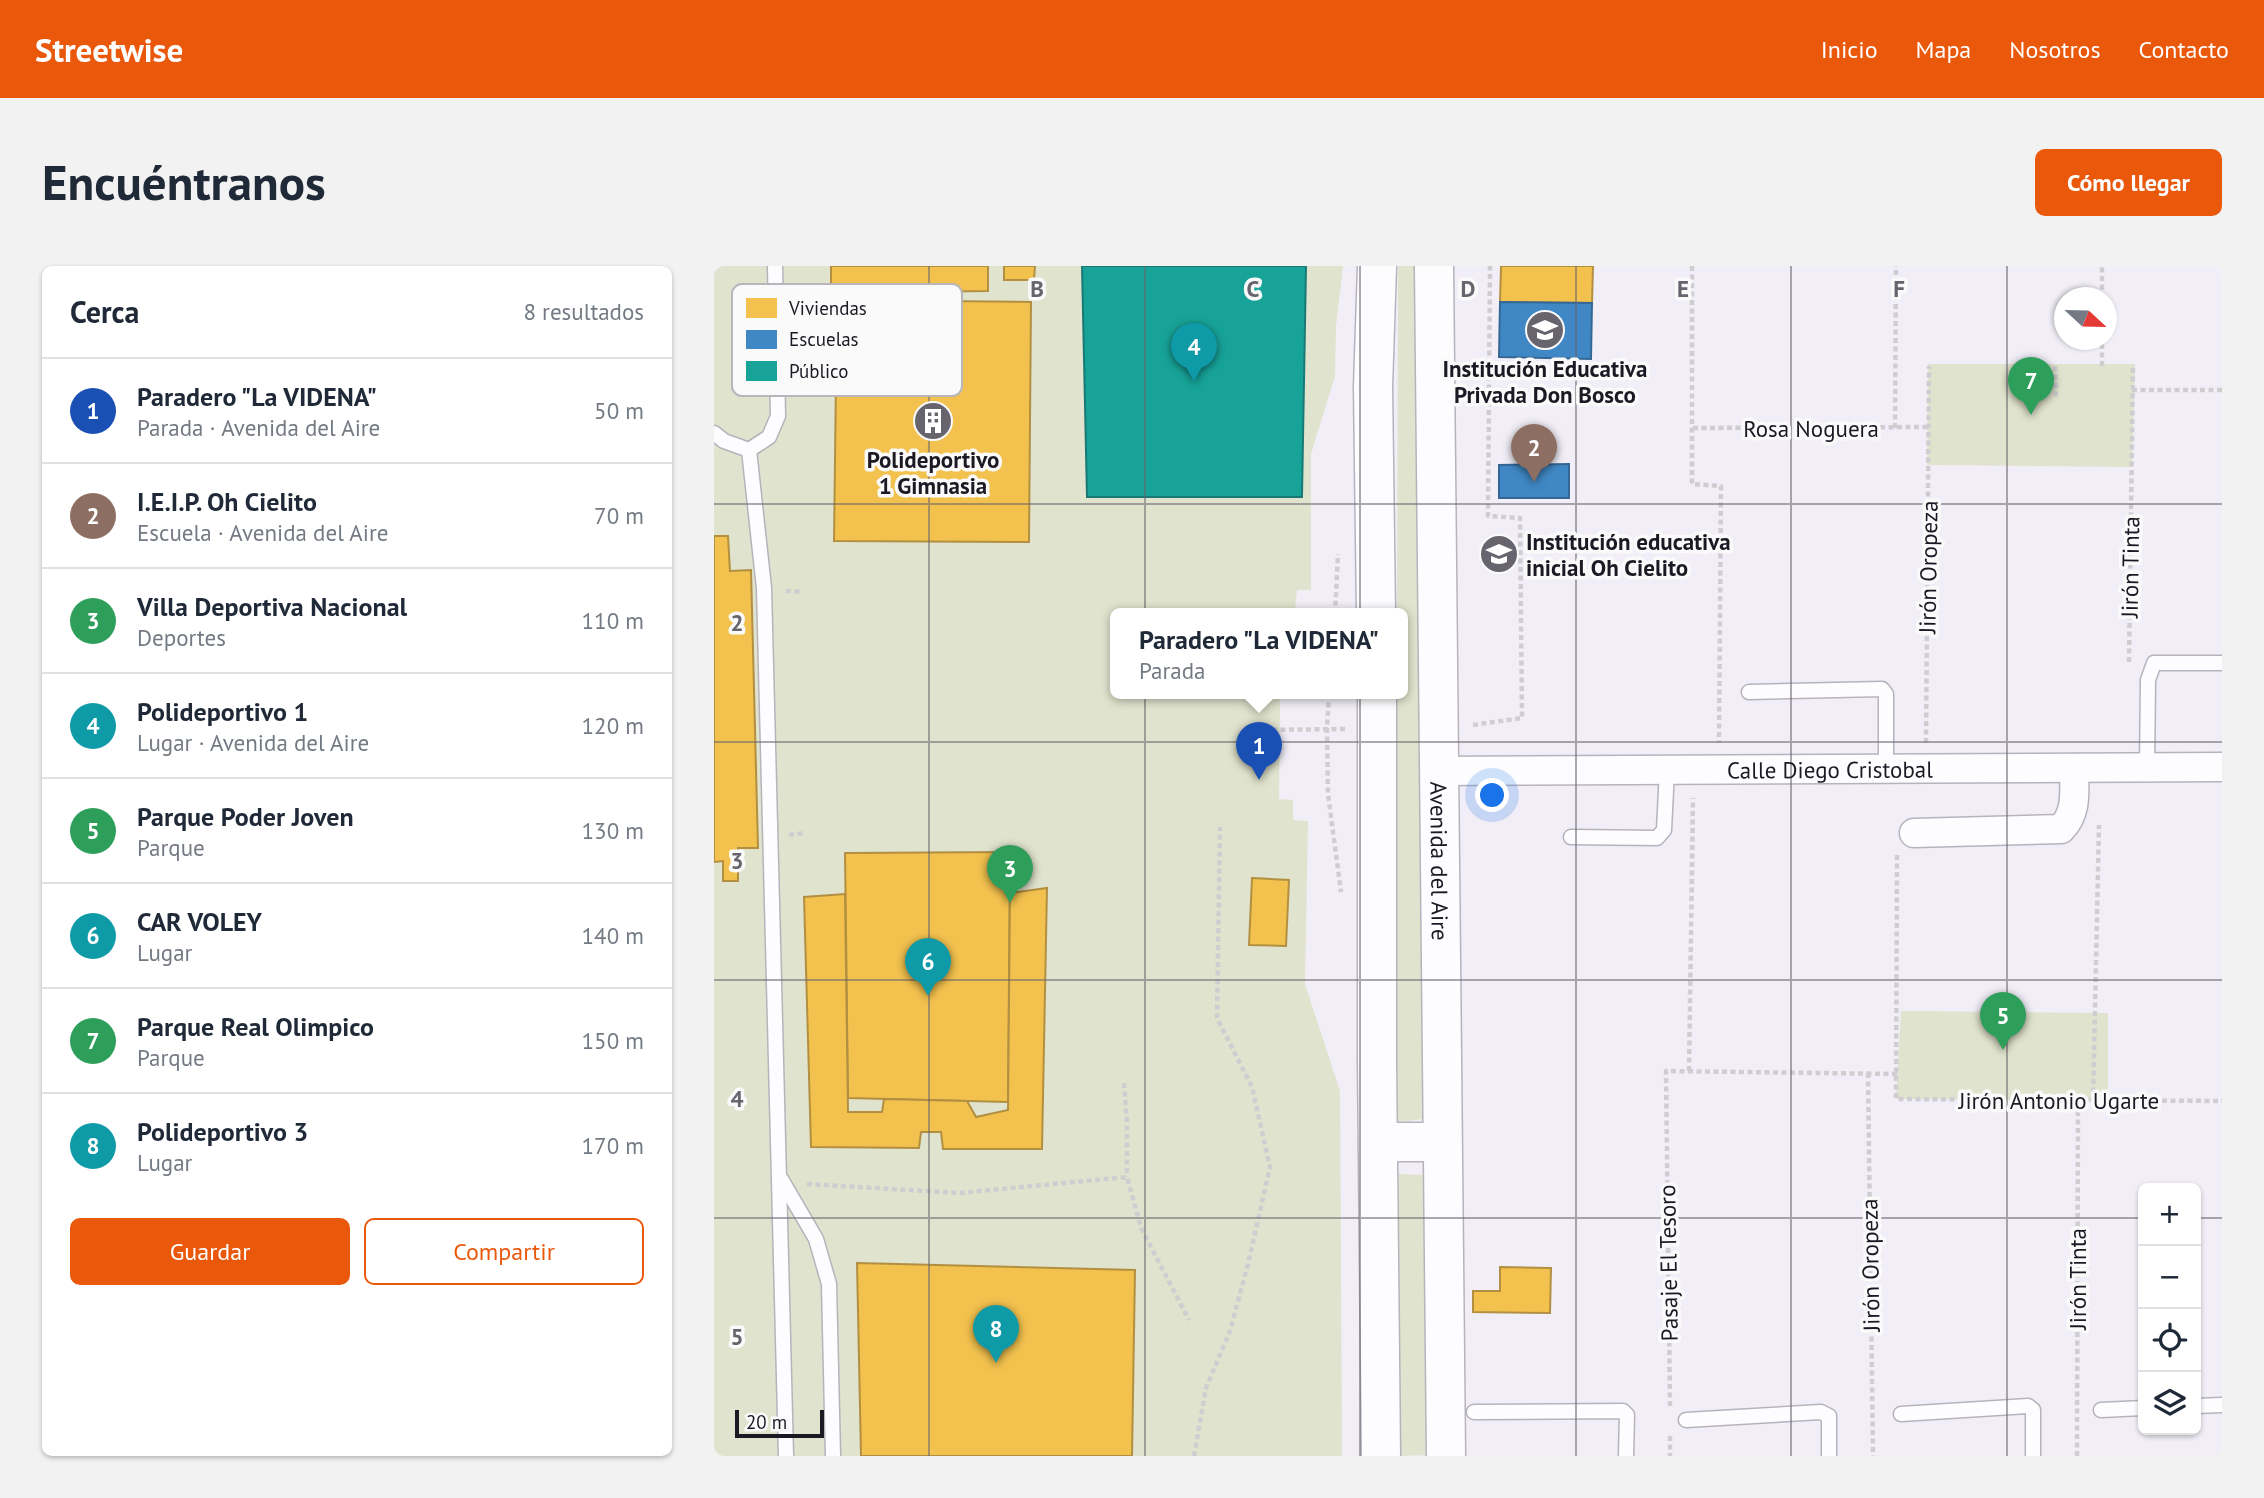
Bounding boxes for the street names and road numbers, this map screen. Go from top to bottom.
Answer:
street label: Rosa Noguera [1743,414,1879,443]
street label: Jirón Oropeza [1912,500,1944,635]
street label: Jirón Tinta [2115,516,2145,619]
street label: Calle Diego Cristobal [1727,754,1933,784]
street label: Avenida del Aire [1425,781,1455,941]
street label: Jirón Antonio Ugarte [1958,1086,2159,1115]
street label: Pasaje El Tesoro [1652,1184,1684,1342]
street label: Jirón Oropeza [1854,1198,1886,1333]
street label: Jirón Tinta [2063,1228,2092,1331]

